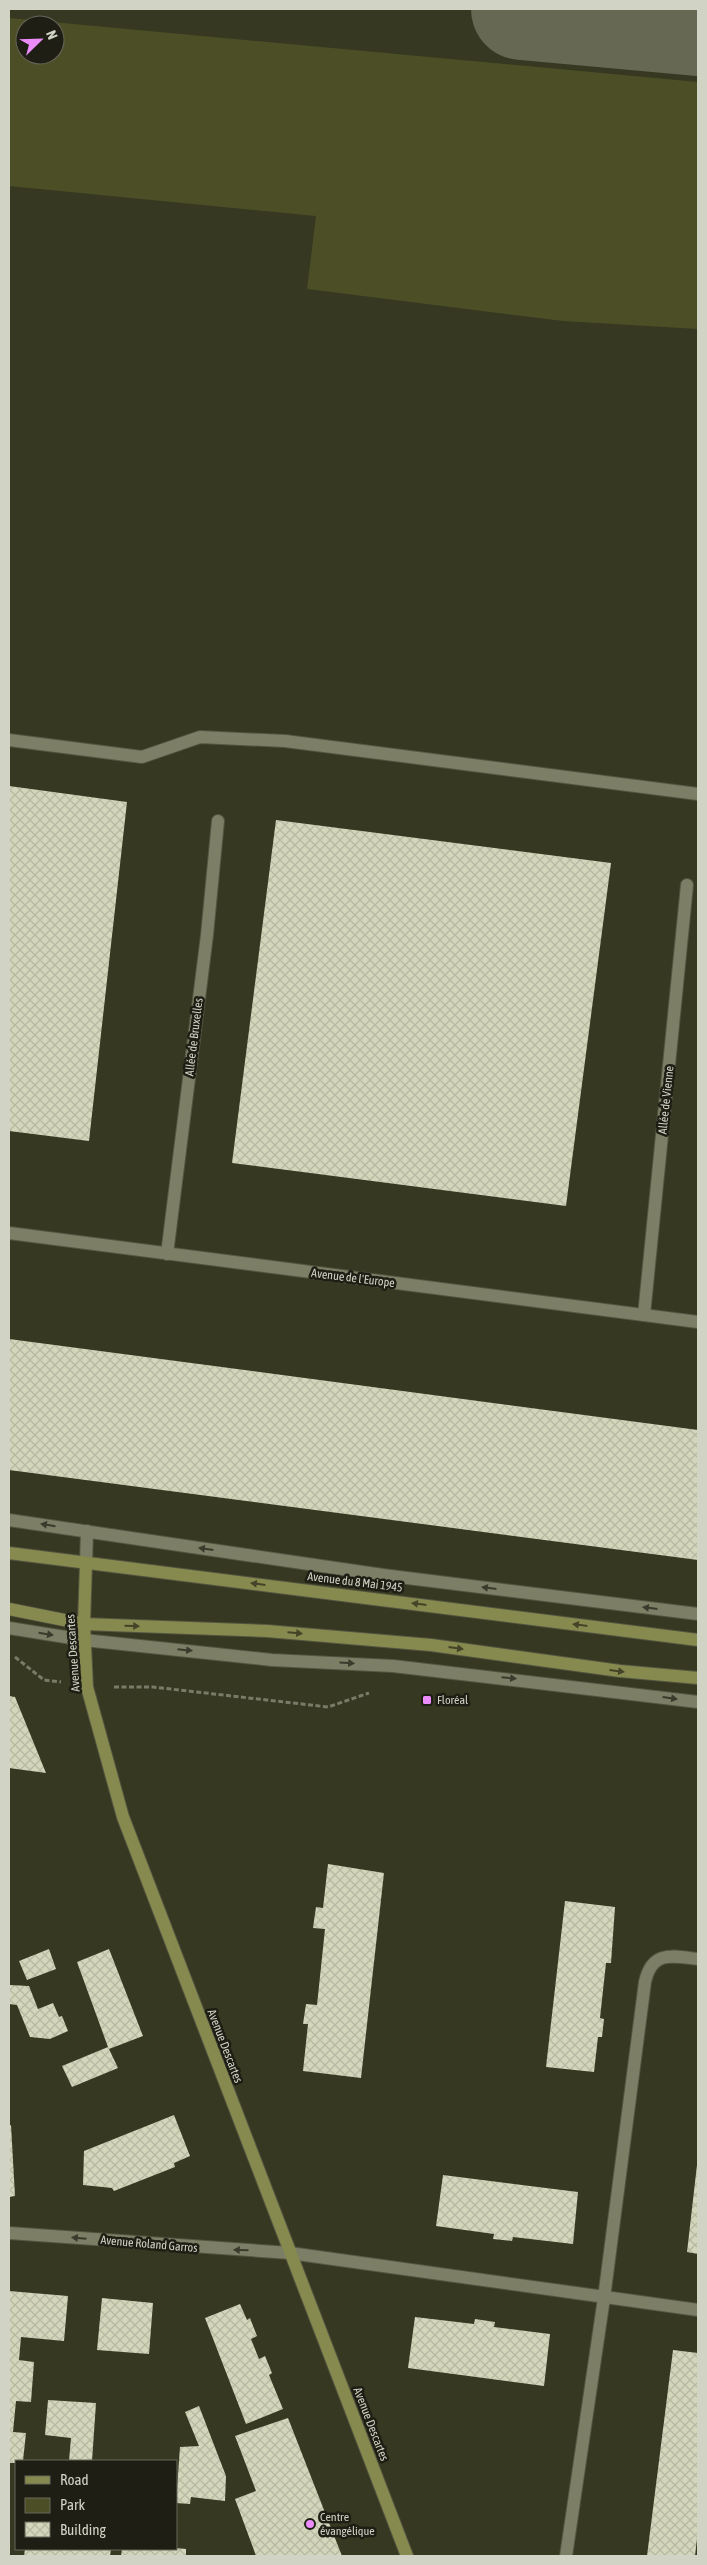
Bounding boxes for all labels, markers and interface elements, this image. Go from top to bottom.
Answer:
north arrow [15,15,65,65]
text: N [43,28,61,42]
street label: Allée de Bruxelles [182,997,206,1077]
street label: Allée de Vienne [655,1065,677,1135]
street label: Avenue de l'Europe [310,1266,396,1290]
one-way arrow [40,1521,56,1529]
one-way arrow [198,1544,214,1552]
street label: Avenue du 8 Mai 1945 [307,1569,403,1595]
one-way arrow [250,1580,266,1588]
one-way arrow [480,1584,496,1592]
one-way arrow [411,1600,427,1608]
one-way arrow [642,1604,658,1612]
street label: Avenue Descartes [63,1614,83,1692]
one-way arrow [572,1621,588,1629]
one-way arrow [125,1622,141,1630]
one-way arrow [287,1629,303,1637]
one-way arrow [39,1630,55,1638]
one-way arrow [449,1645,465,1653]
one-way arrow [177,1647,193,1655]
one-way arrow [339,1660,355,1668]
one-way arrow [610,1667,626,1675]
one-way arrow [501,1674,517,1682]
place label: Floréal [437,1693,469,1707]
marker: Floréal [421,1694,433,1706]
one-way arrow [662,1694,678,1702]
street label: Avenue Descartes [205,2007,245,2085]
street label: Avenue Roland Garros [100,2233,198,2255]
one-way arrow [71,2234,87,2242]
one-way arrow [233,2246,249,2254]
street label: Avenue Descartes [351,2385,391,2463]
legend [15,2460,178,2550]
text: Road [60,2471,89,2488]
text: Park [60,2496,85,2513]
place label: Centre évangélique [320,2510,375,2538]
marker: Centre évangélique [304,2518,316,2530]
text: Building [60,2521,106,2538]

